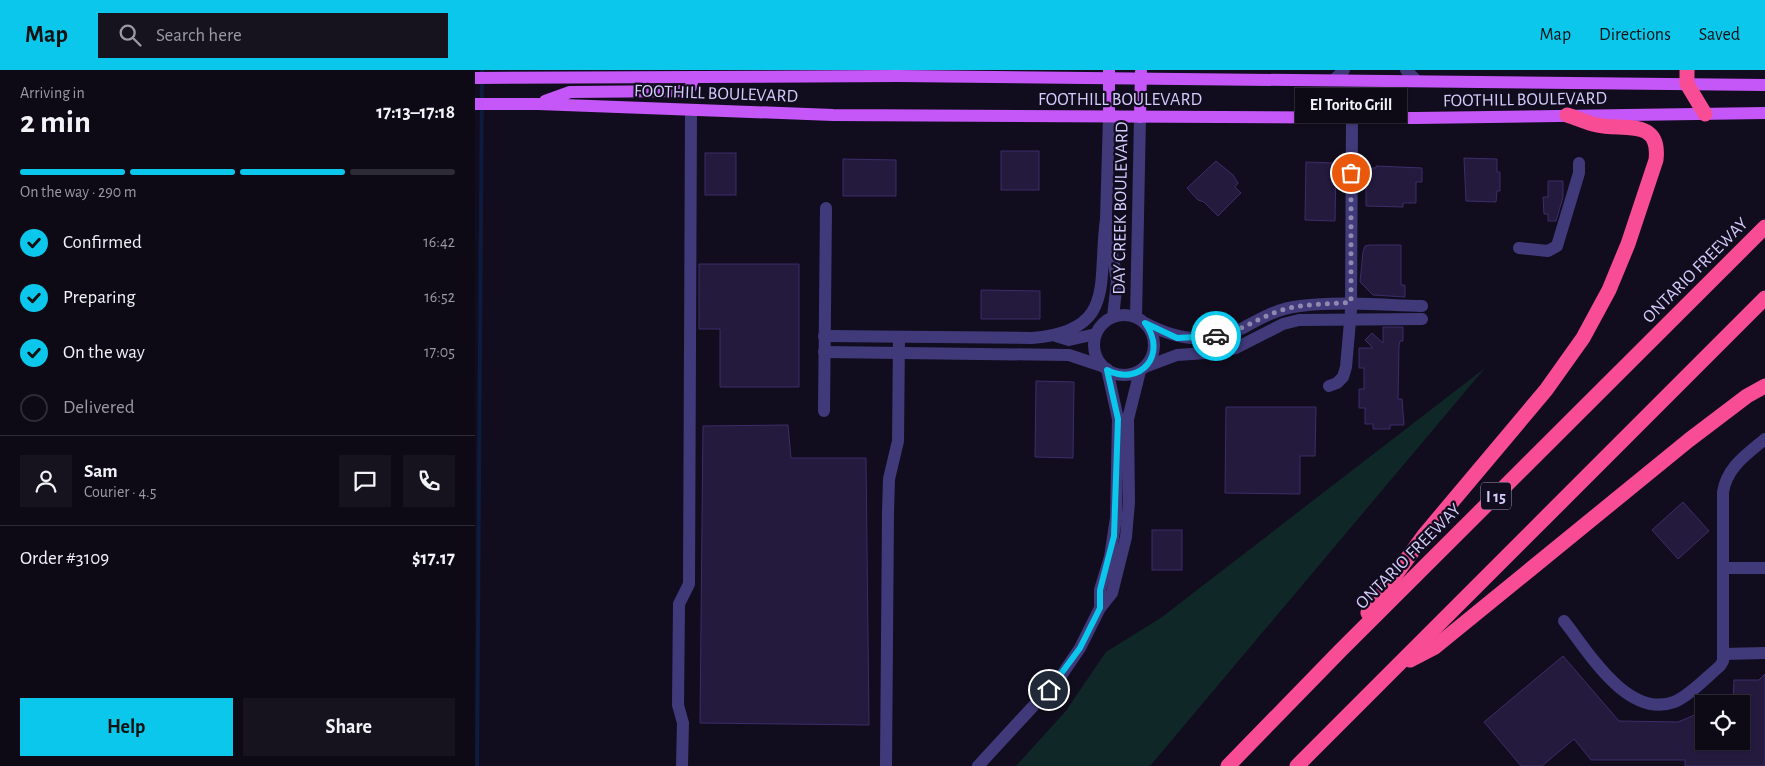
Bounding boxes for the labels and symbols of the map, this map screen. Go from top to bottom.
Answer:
street label: FOOTHILL BOULEVARD [634,82,798,106]
callout: El Torito Grill [1295,88,1407,123]
street label: FOOTHILL BOULEVARD [1443,90,1607,110]
street label: FOOTHILL BOULEVARD [1038,91,1202,109]
street label: DAY CREEK BOULEVARD [1110,121,1132,295]
pin [1330,152,1372,194]
street label: ONTARIO FREEWAY [1640,214,1752,327]
courier [1191,311,1241,361]
road number: I 15 [1481,482,1511,510]
street label: ONTARIO FREEWAY [1353,500,1465,613]
pin [1028,669,1070,711]

